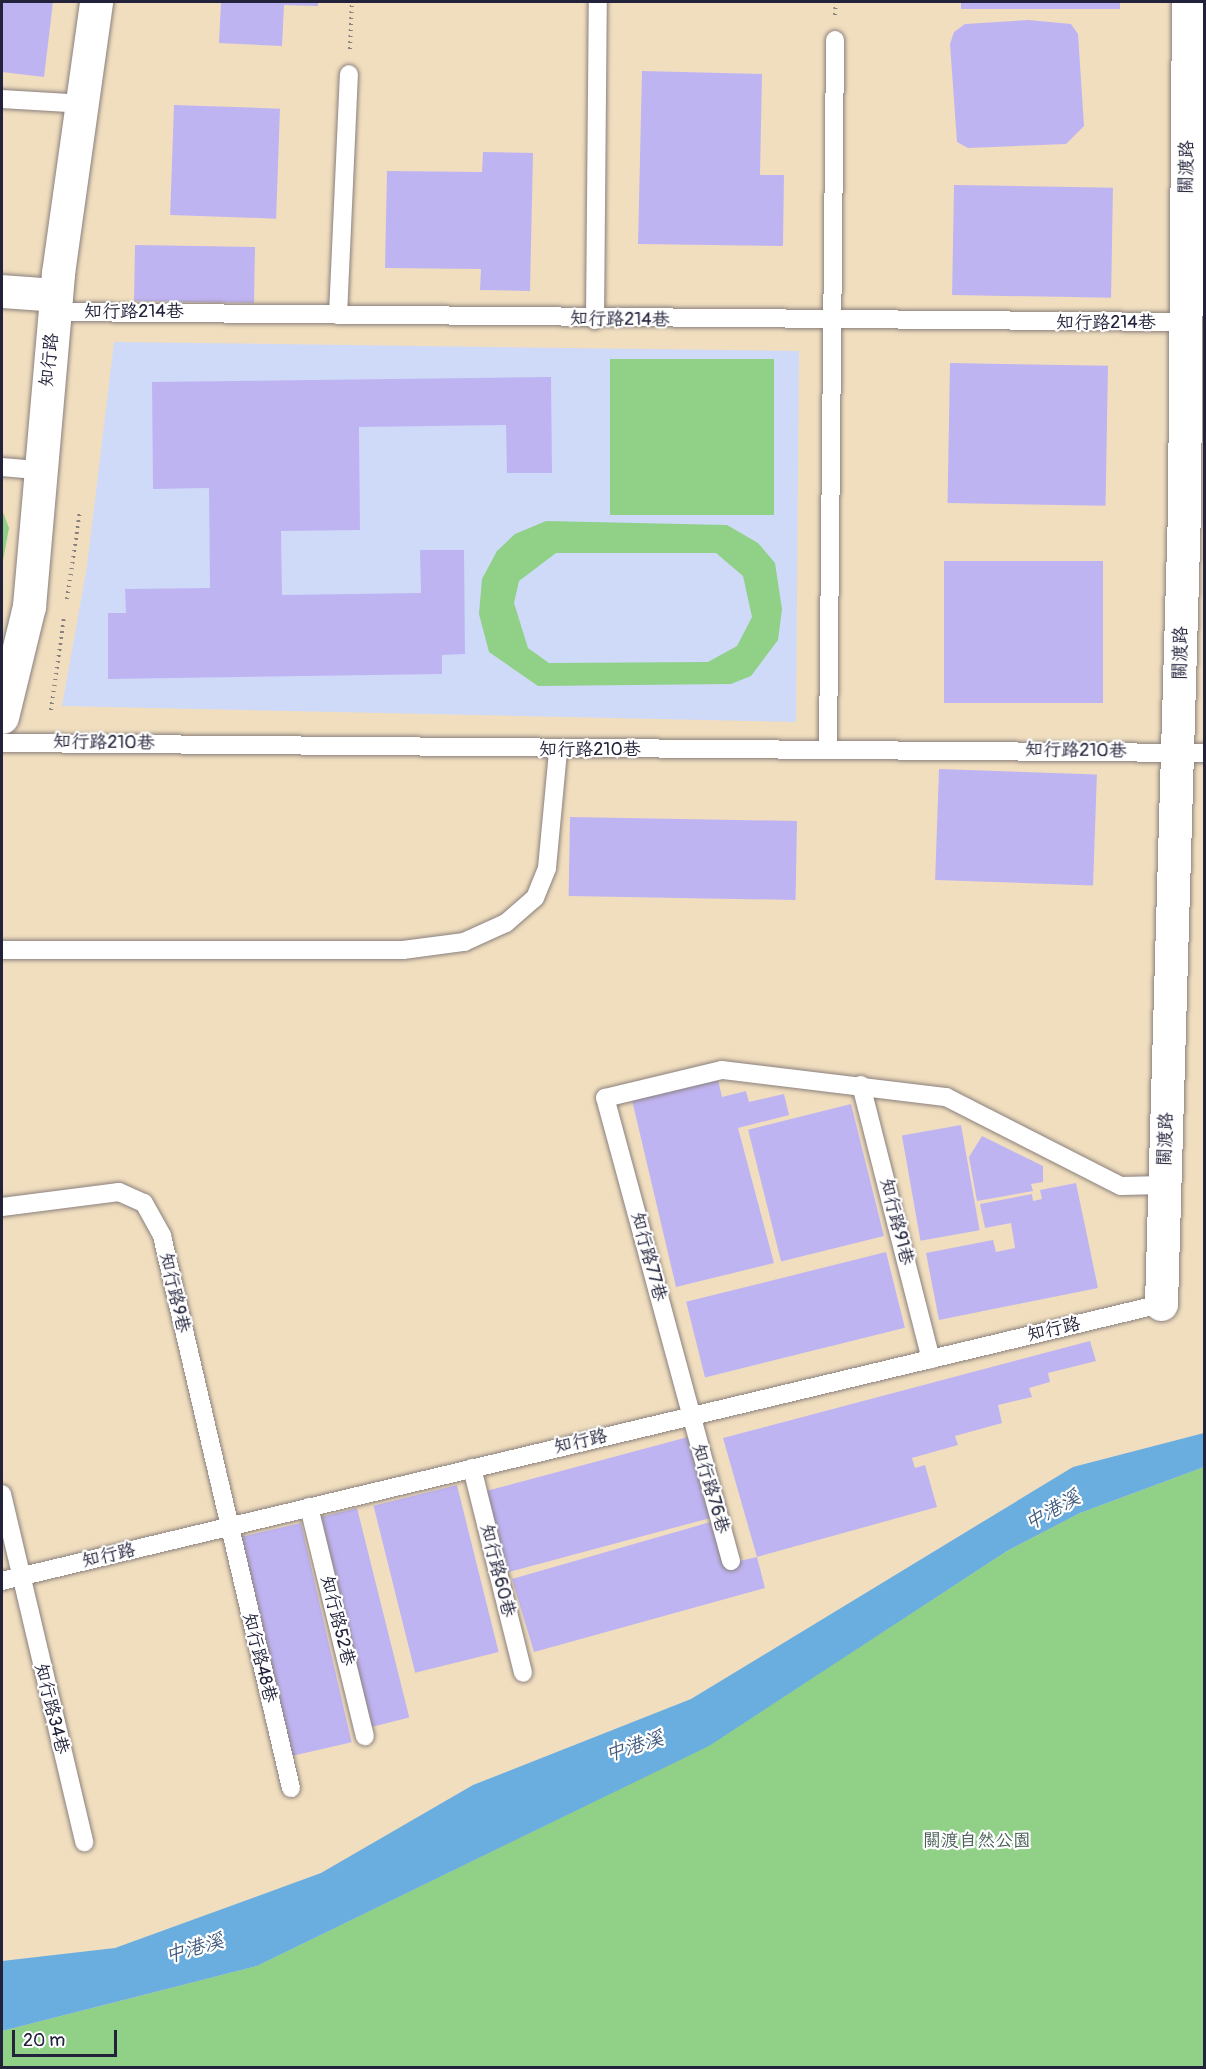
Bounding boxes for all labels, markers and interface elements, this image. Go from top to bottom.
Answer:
street label: 關渡路 [1176,140,1198,194]
street label: 知行路214巷 [84,301,184,323]
street label: 知行路214巷 [570,308,670,332]
street label: 知行路214巷 [1056,312,1156,334]
street label: 知行路 [36,332,64,388]
street label: 關渡路 [1170,626,1192,680]
street label: 知行路210巷 [53,731,155,755]
street label: 知行路210巷 [539,739,641,761]
street label: 知行路210巷 [1025,739,1127,763]
street label: 關渡路 [1154,1112,1178,1166]
street label: 知行路91巷 [875,1177,917,1267]
street label: 知行路77巷 [626,1210,670,1304]
street label: 知行路9巷 [154,1251,194,1335]
street label: 知行路 [1025,1313,1083,1347]
street label: 知行路 [552,1425,610,1459]
street label: 知行路76巷 [687,1442,733,1536]
water label: 中港溪 [1020,1485,1084,1535]
street label: 知行路60巷 [475,1522,519,1620]
street label: 知行路 [80,1539,138,1573]
street label: 知行路52巷 [315,1574,359,1668]
street label: 知行路48巷 [237,1611,281,1705]
street label: 知行路34巷 [29,1662,73,1756]
water label: 中港溪 [602,1726,666,1766]
park label: 關渡自然公園 [923,1830,1031,1852]
water label: 中港溪 [162,1928,226,1968]
scale bar [15,2018,120,2056]
text: 20 m [23,2029,65,2052]

